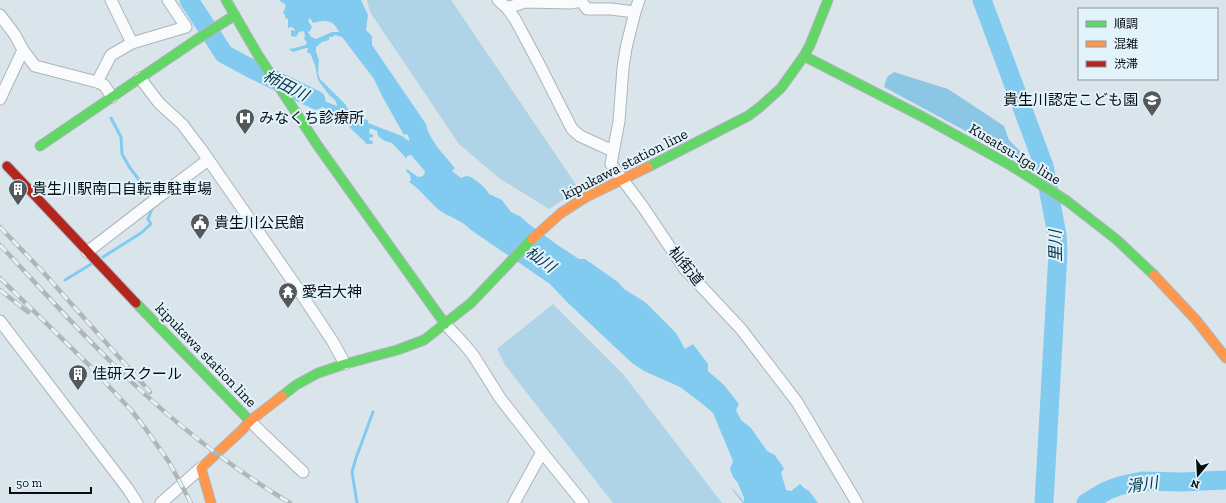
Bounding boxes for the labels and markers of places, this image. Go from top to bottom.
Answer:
school or university icon: 貴生川認定こども園 [1141,89,1163,117]
place label: 貴生川認定こども園 [1003,91,1138,109]
hospital icon: みなくち診療所 [234,107,256,135]
place label: みなくち診療所 [259,109,364,127]
building icon: 貴生川駅南口自転車駐車場 [7,178,29,206]
place label: 貴生川駅南口自転車駐車場 [32,180,212,198]
public building icon: 貴生川公民館 [189,212,211,240]
place label: 貴生川公民館 [214,214,304,232]
temple icon: 愛宕大神 [277,281,299,309]
place label: 愛宕大神 [302,283,362,301]
building icon: 佳研スクール [67,363,89,391]
place label: 佳研スクール [92,365,182,383]

